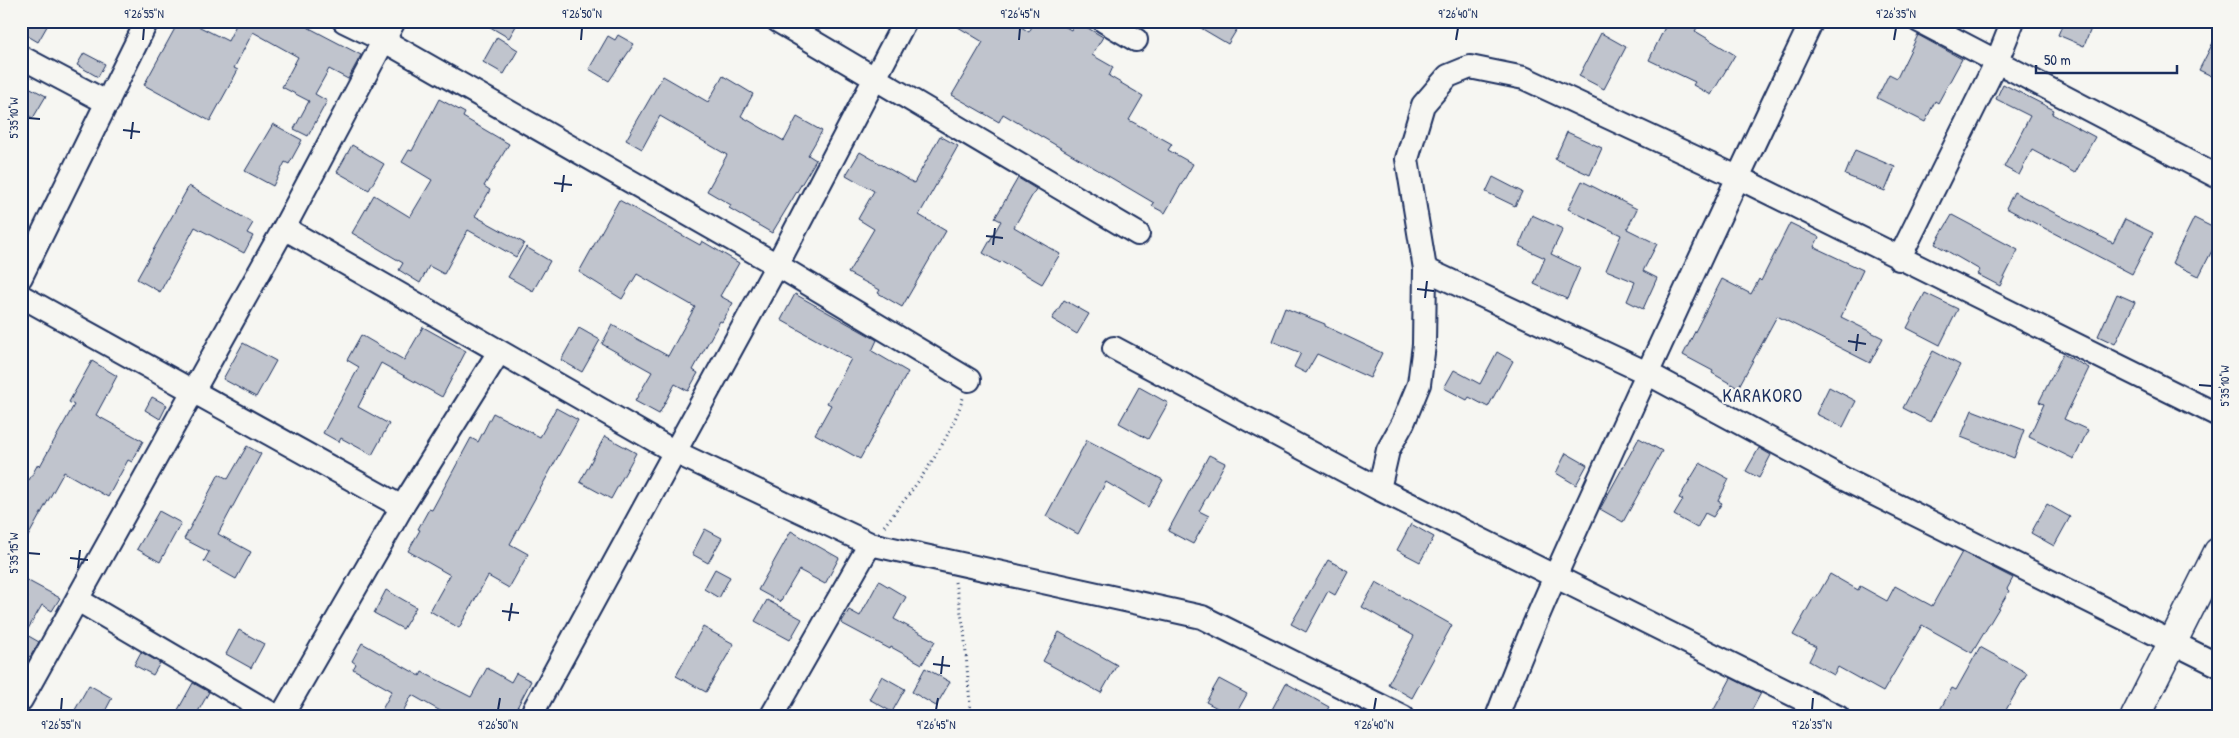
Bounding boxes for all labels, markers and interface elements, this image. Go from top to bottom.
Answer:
text: 9°26'55"N [124,5,164,22]
text: 9°26'50"N [562,5,602,22]
text: 9°26'45"N [1000,5,1040,22]
text: 9°26'40"N [1438,5,1478,22]
text: 9°26'35"N [1876,5,1916,22]
scale bar [2036,42,2178,74]
text: 50 m [2044,49,2071,70]
text: 5°35'10"W [5,97,22,139]
text: 5°35'10"W [2216,365,2233,407]
district label: KARAKORO [1723,383,1803,408]
text: 5°35'15"W [5,532,22,573]
text: 9°26'55"N [41,716,81,733]
text: 9°26'50"N [478,716,518,733]
text: 9°26'45"N [916,716,956,733]
text: 9°26'40"N [1354,716,1394,733]
text: 9°26'35"N [1792,716,1832,733]

